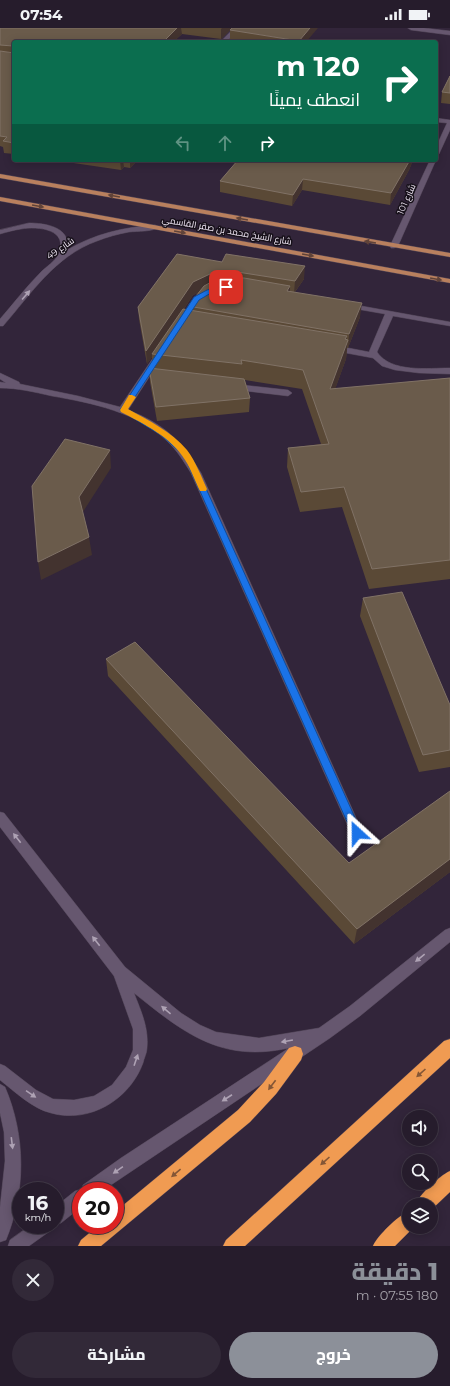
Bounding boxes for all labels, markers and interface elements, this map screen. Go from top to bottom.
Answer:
text: 07:54 [20,5,62,24]
text: 120 m [276,49,360,83]
icon: right [374,56,426,108]
text: انعطف يمينًا [269,89,360,111]
icon: left [172,132,194,154]
icon: ahead [214,132,236,154]
icon: right [256,132,278,154]
street label: شارع 101 [394,182,418,216]
one-way arrow [108,193,120,199]
one-way arrow [32,203,44,209]
street label: شارع الشيخ محمد بن صقر القاسمي [161,213,293,249]
one-way arrow [236,216,248,222]
one-way arrow [174,229,186,235]
street label: شارع 49 [44,235,76,262]
one-way arrow [364,238,376,244]
one-way arrow [302,252,314,258]
pin [209,270,243,304]
icon: arrive [215,276,237,298]
one-way arrow [430,276,442,282]
one-way arrow [21,289,30,300]
position arrow [336,812,378,854]
one-way arrow [12,833,21,844]
one-way arrow [92,936,100,946]
one-way arrow [414,954,425,963]
one-way arrow [160,1005,171,1014]
one-way arrow [281,1039,293,1045]
one-way arrow [134,1054,140,1066]
one-way arrow [416,1069,426,1078]
one-way arrow [268,1080,276,1091]
one-way arrow [26,1090,36,1098]
one-way arrow [221,1095,233,1102]
map controls [402,1110,438,1234]
button: sound [402,1110,438,1146]
one-way arrow [9,1137,15,1149]
button: search [402,1154,438,1190]
one-way arrow [320,1156,330,1166]
one-way arrow [113,1166,124,1174]
one-way arrow [170,1168,181,1177]
speed limit sign: 20 [72,1182,124,1234]
text: 16 [28,1191,48,1215]
button: layers [402,1198,438,1234]
text: km/h [25,1211,51,1224]
text: 1 دقيقة [352,1257,438,1286]
button: close [12,1259,54,1301]
text: 180 m · 07:55 [356,1287,438,1303]
button: مشاركة [12,1332,221,1378]
button: خروج [229,1332,438,1378]

